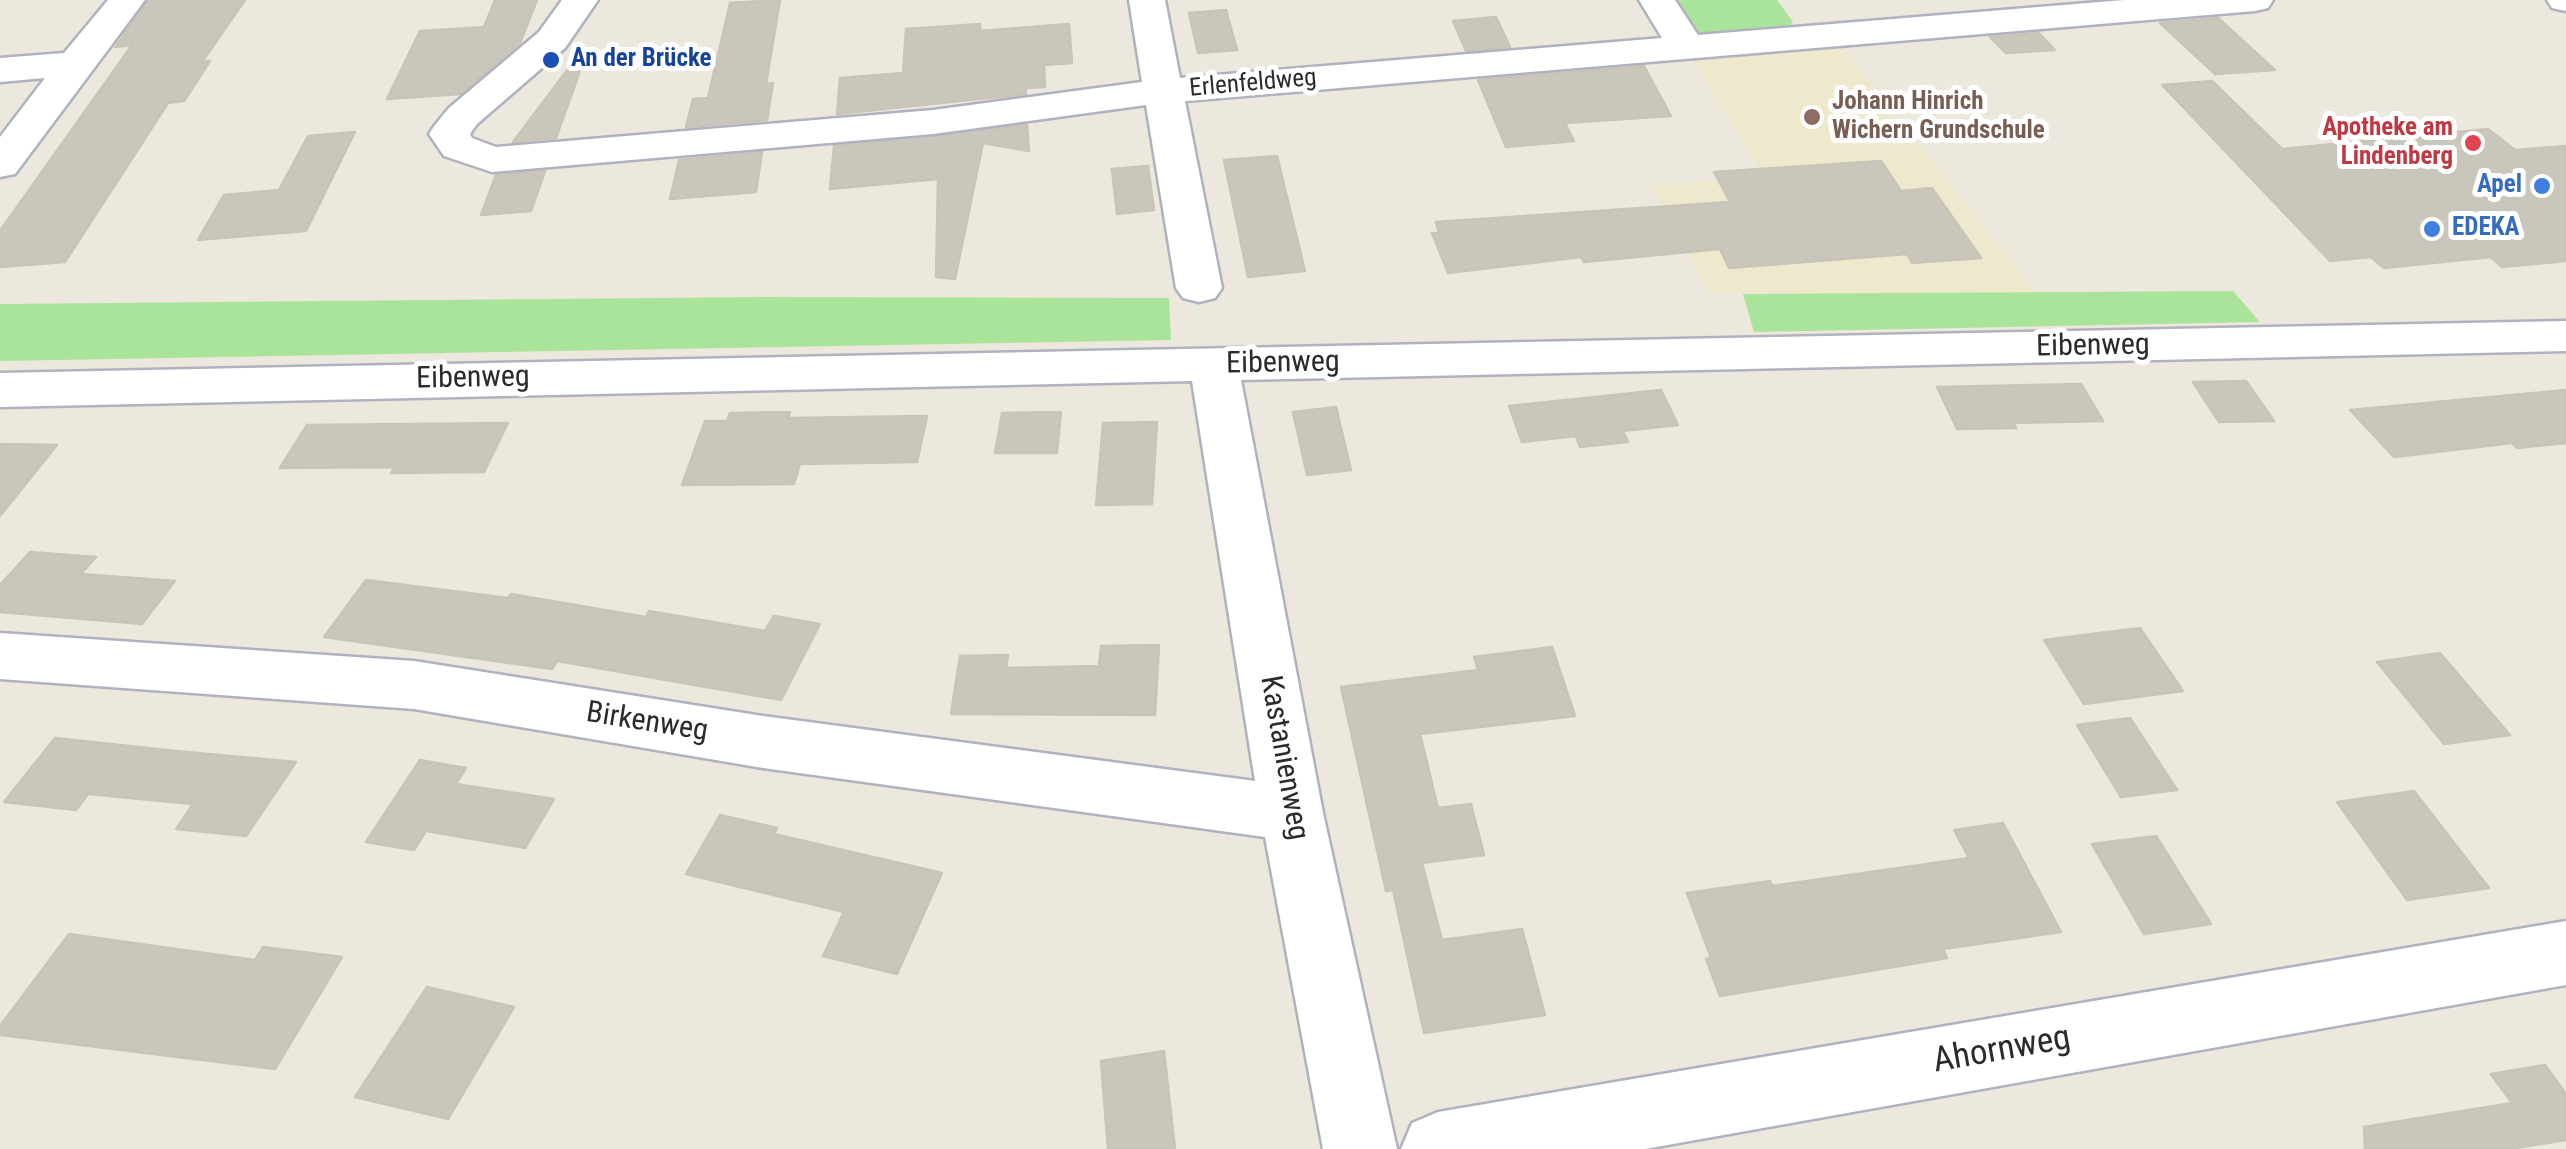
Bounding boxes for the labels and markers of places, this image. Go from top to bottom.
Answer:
place label: An der Brücke [571,45,712,75]
marker: An der Brücke [540,49,562,71]
place label: Johann Hinrich Wichern Grundschule [1832,88,2045,147]
marker: Johann Hinrich Wichern Grundschule [1801,106,1823,128]
place label: Apotheke am Lindenberg [2322,114,2453,173]
marker: Apotheke am Lindenberg [2462,132,2484,154]
place label: Apel [2477,171,2522,201]
marker: Apel [2531,175,2553,197]
place label: EDEKA [2452,214,2519,244]
marker: EDEKA [2421,218,2443,240]

